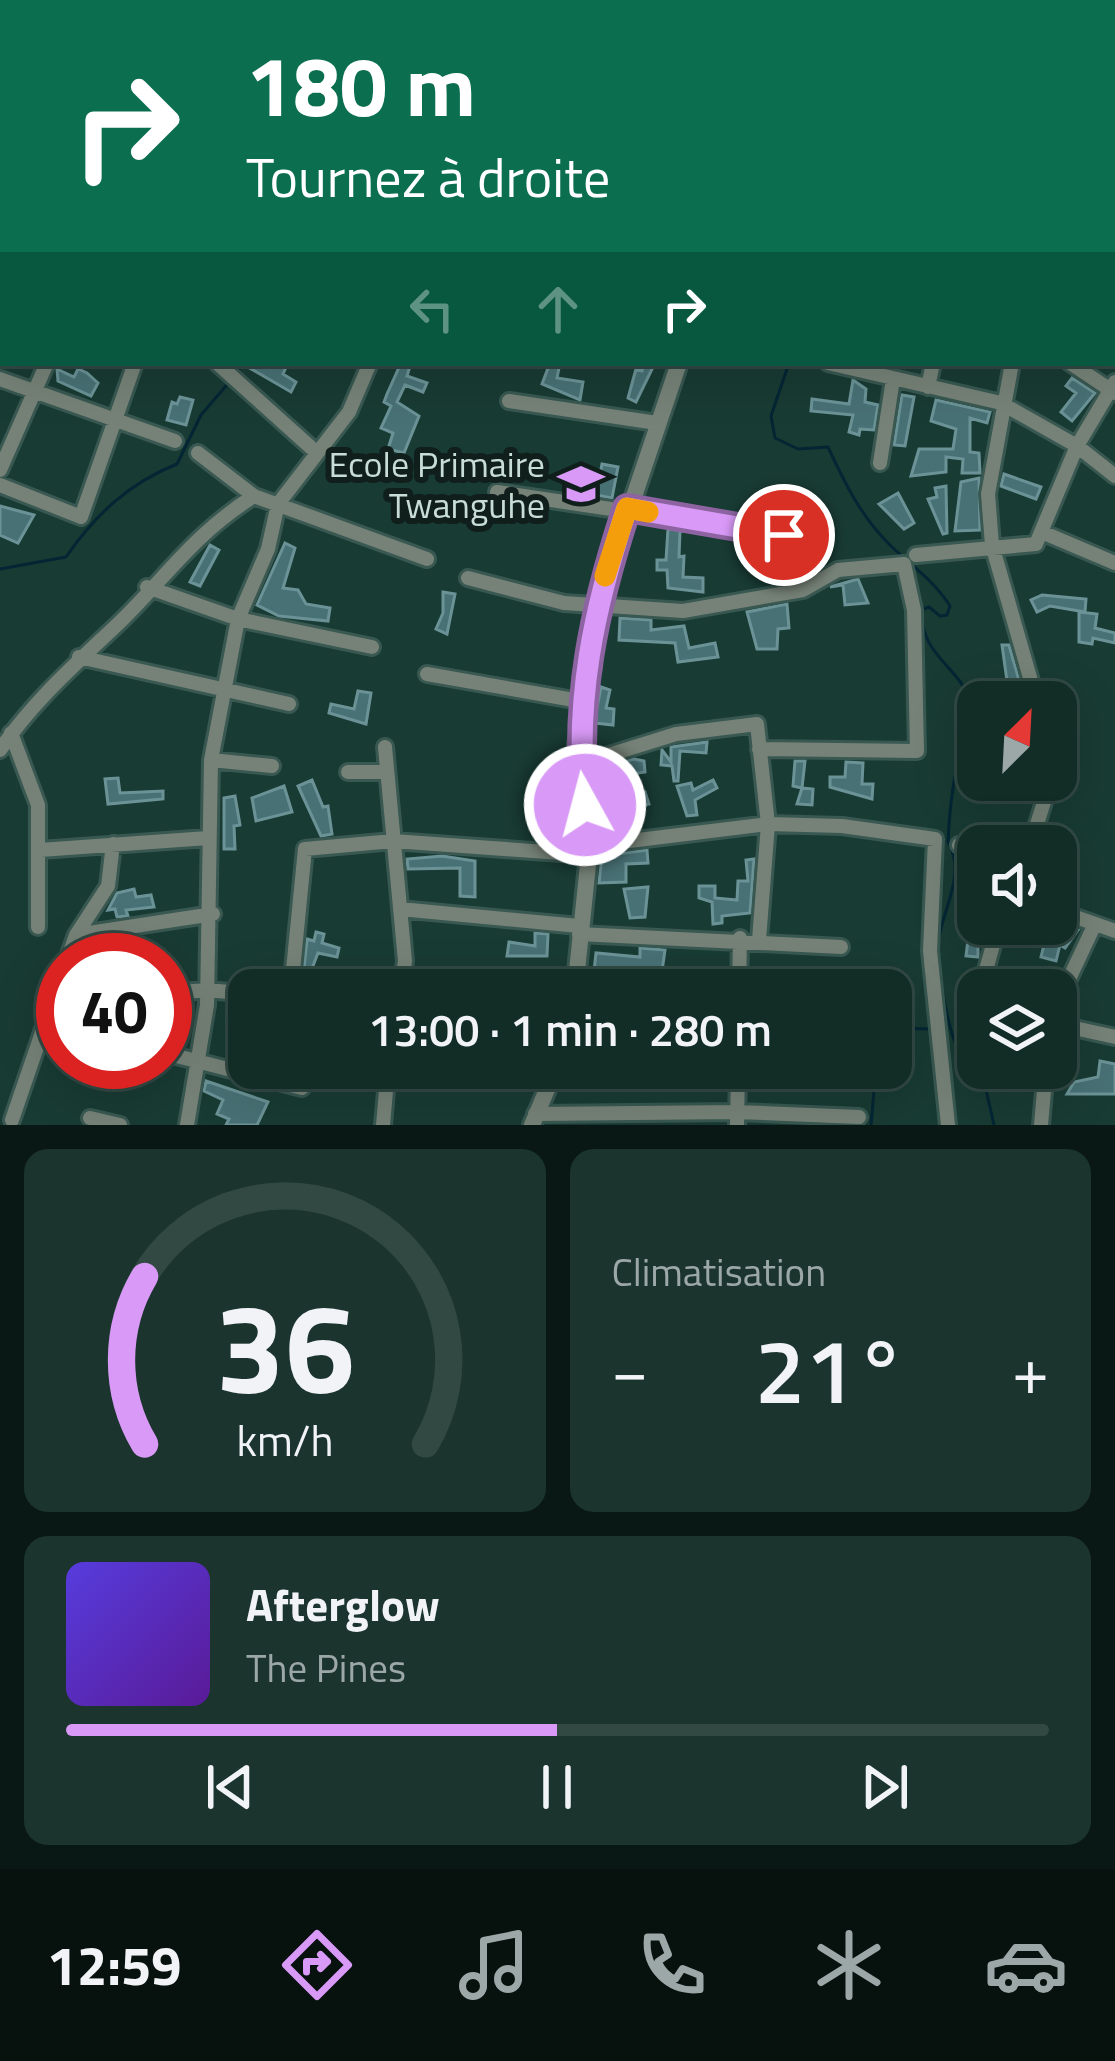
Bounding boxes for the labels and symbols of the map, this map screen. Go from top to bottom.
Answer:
place label: Ecole Primaire Twanguhe [329,436,545,532]
school or university icon: Ecole Primaire Twanguhe [556,459,606,509]
pin [733,484,835,586]
north arrow [957,681,1077,801]
position arrow [522,742,648,868]
speed limit sign: 40 [36,933,192,1089]

